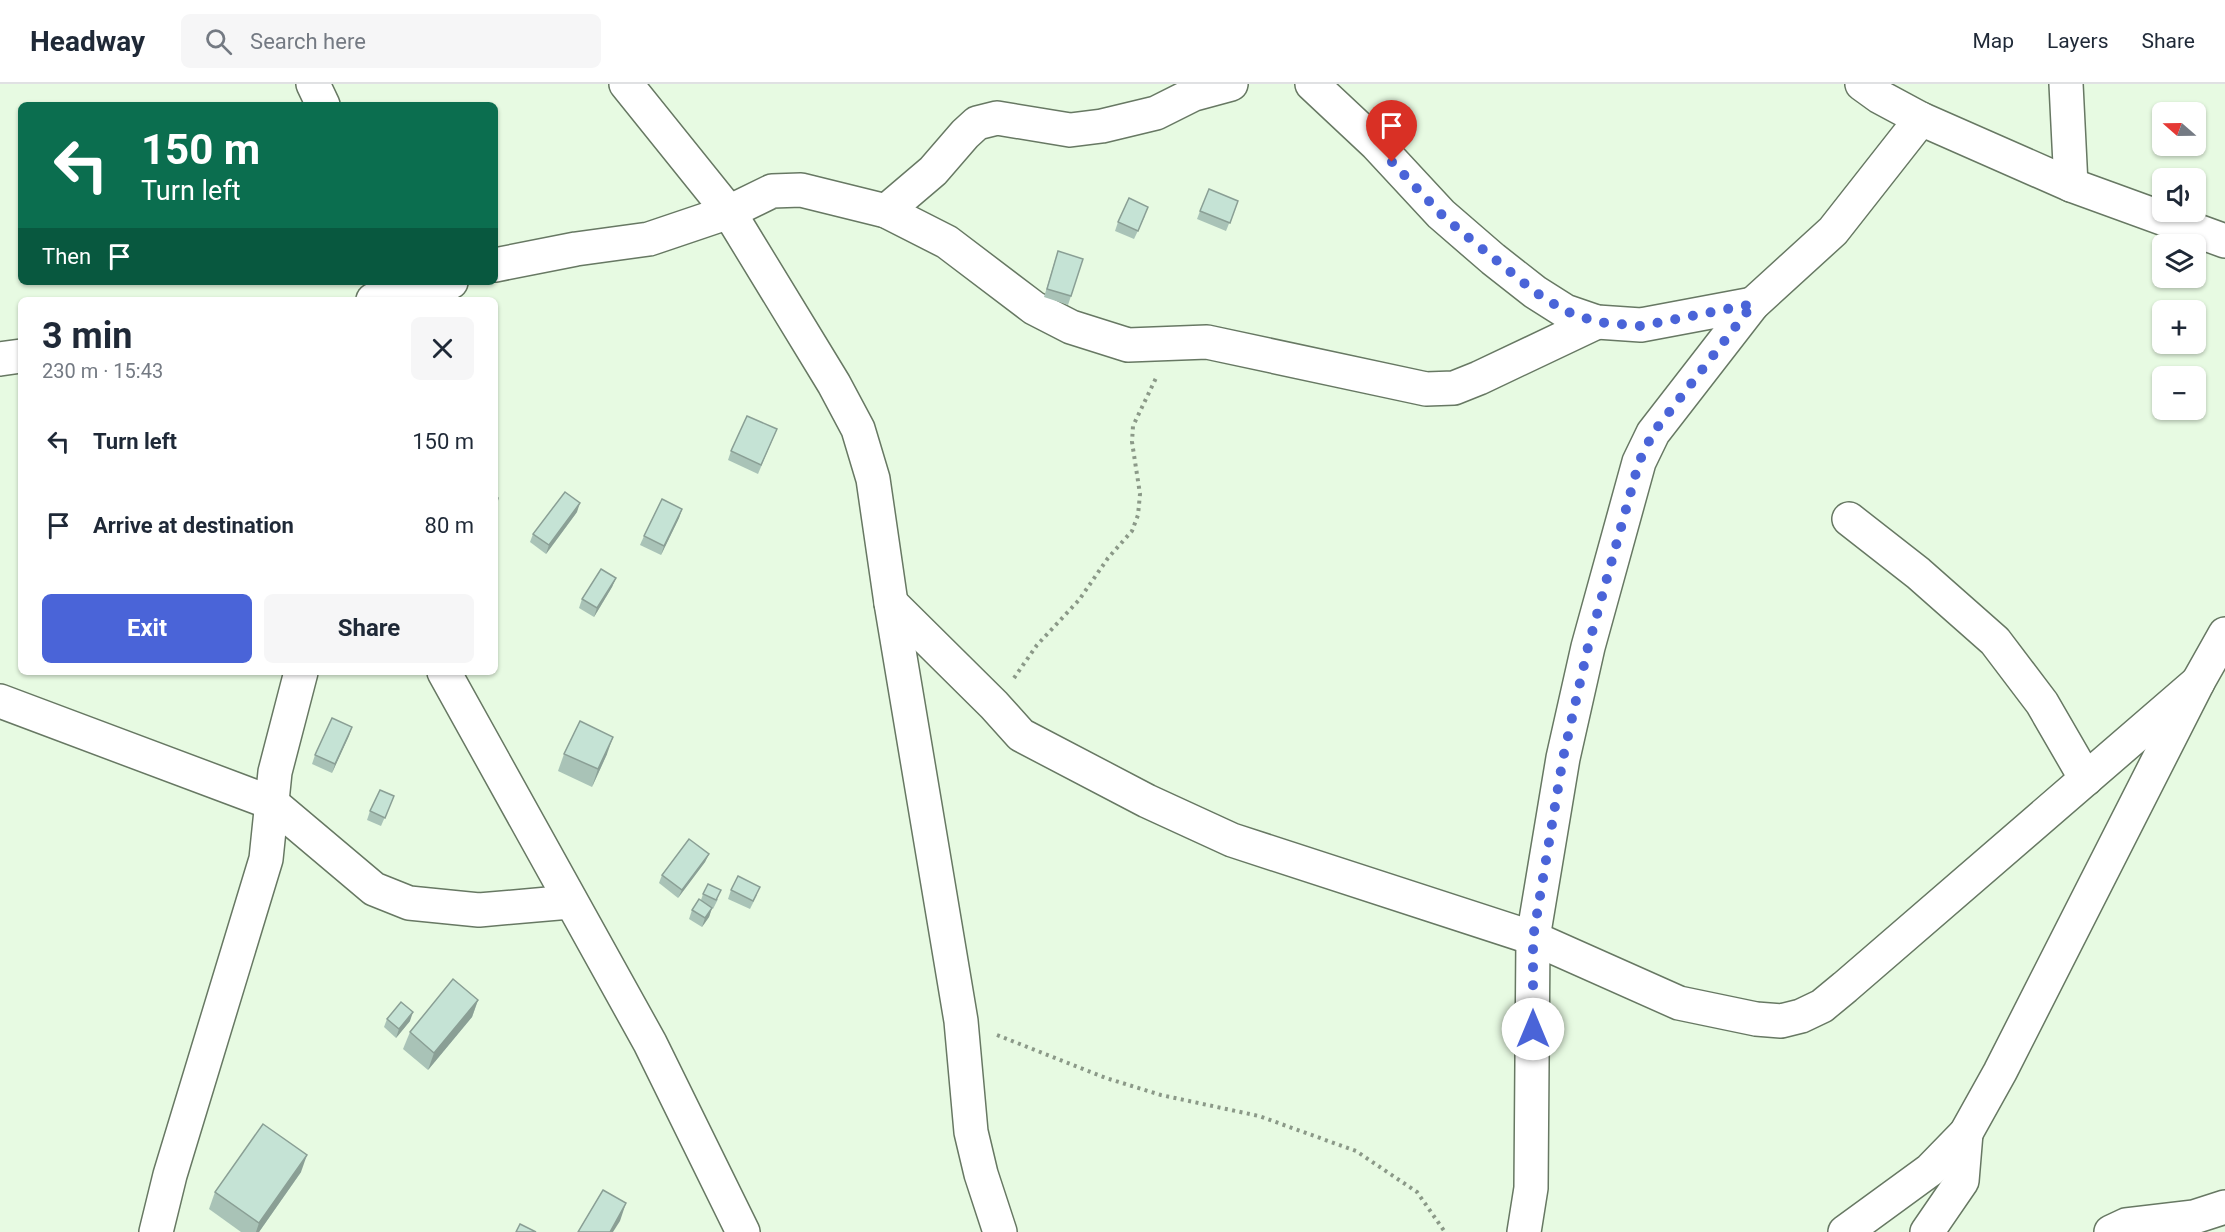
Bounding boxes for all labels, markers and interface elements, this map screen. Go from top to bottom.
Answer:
search box [181,14,601,68]
text: Headway [30,25,145,58]
icon: search [202,25,235,58]
text: Search here [250,29,366,54]
text: Map [1972,29,2014,53]
text: Layers [2047,29,2108,53]
text: Share [2141,29,2195,53]
pin [1366,100,1417,162]
north arrow [2152,102,2206,156]
map controls [2152,102,2206,420]
icon: arrive [1375,109,1408,142]
text: 150 m [141,125,260,174]
icon: left [42,126,120,204]
button: sound [2152,168,2206,222]
text: Turn left [141,175,241,207]
button: layers [2152,234,2206,288]
icon: arrive [103,240,136,273]
text: Then [42,244,91,269]
button: + [2152,300,2206,354]
text: 3 min [42,315,133,357]
button: close [411,317,474,380]
text: 230 m · 15:43 [42,359,163,383]
button: − [2152,366,2206,420]
icon: left [42,425,75,458]
text: Turn left [93,429,177,454]
text: 150 m [412,429,474,454]
icon: arrive [42,509,75,542]
text: Arrive at destination [93,513,294,538]
text: 80 m [425,513,474,538]
button: Exit [42,594,252,663]
button: Share [264,594,474,663]
position arrow [1501,997,1565,1061]

